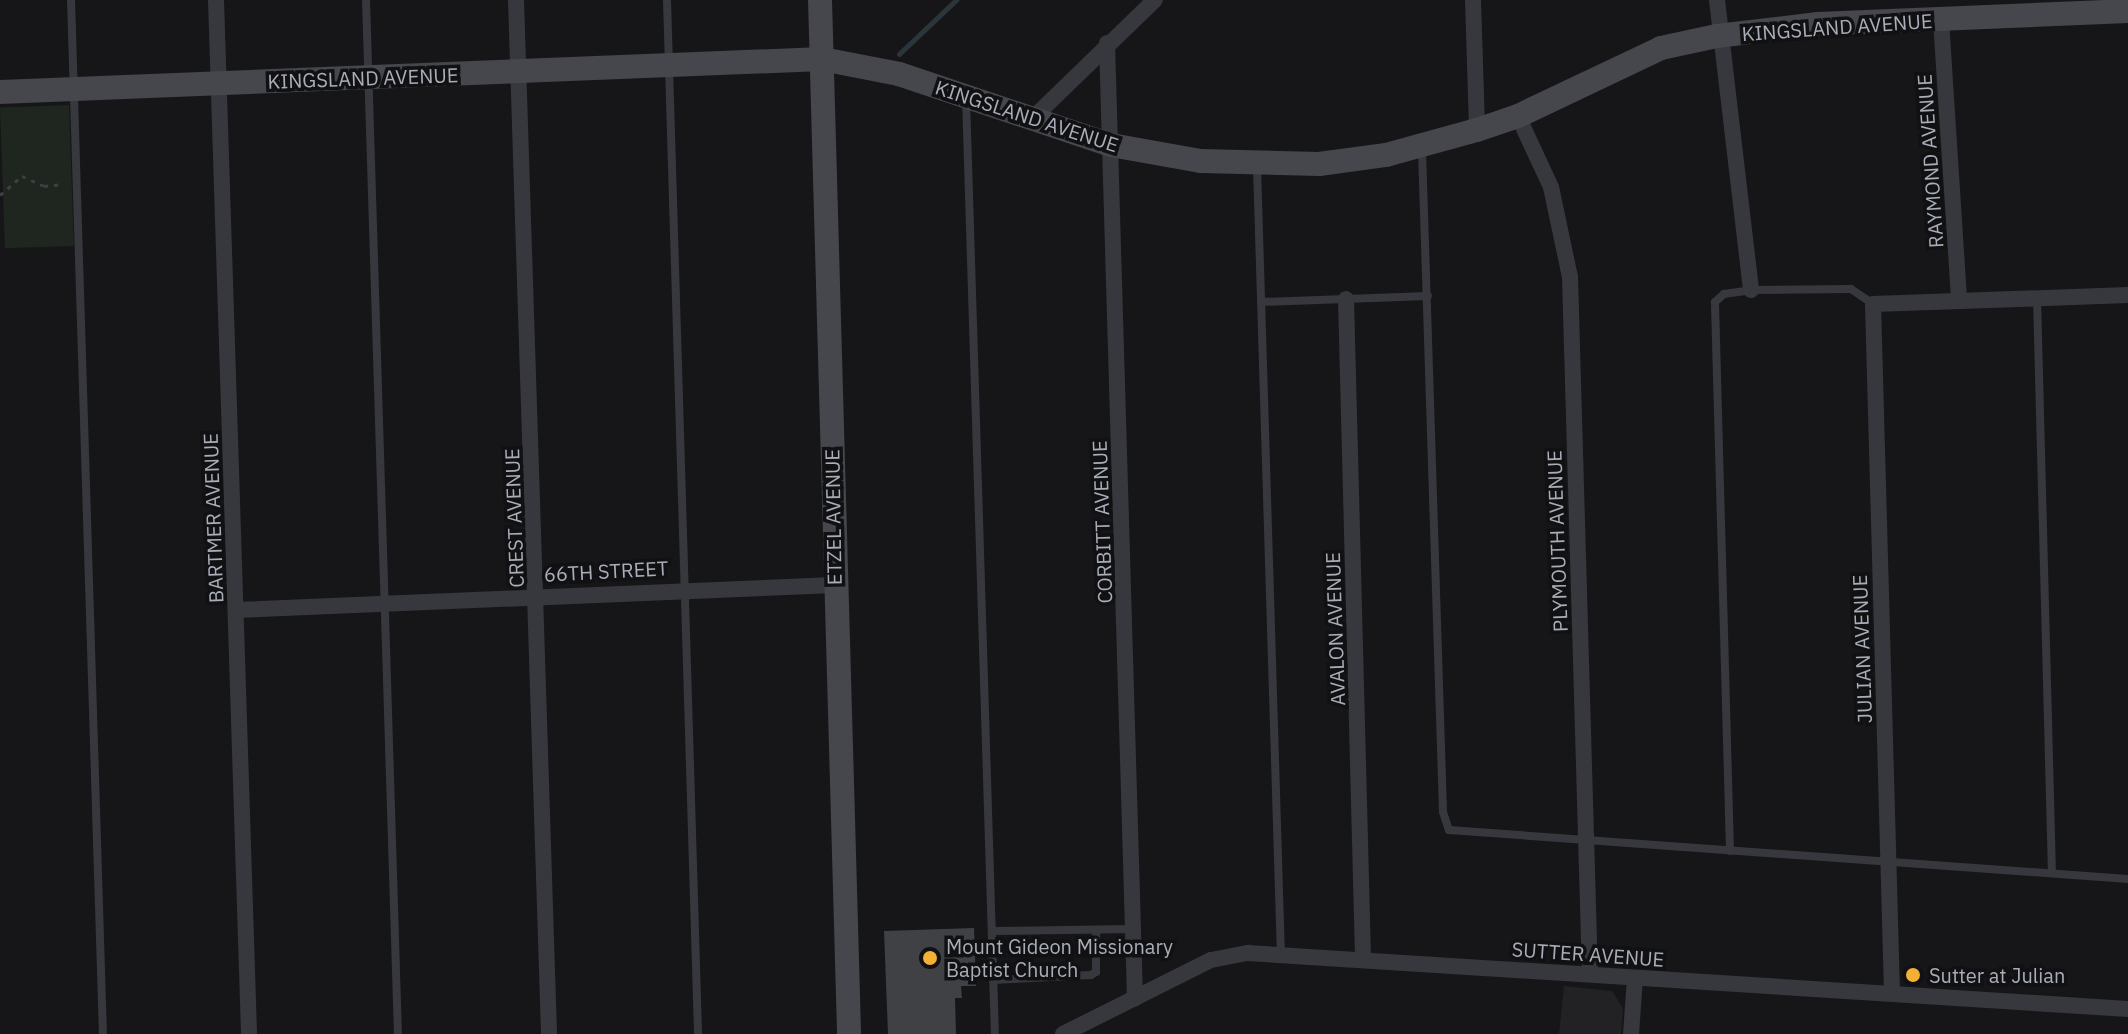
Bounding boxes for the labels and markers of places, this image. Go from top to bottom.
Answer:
place label: Mount Gideon Missionary Baptist Church [946,934,1173,981]
marker: Mount Gideon Missionary Baptist Church [921,949,939,967]
place label: Sutter at Julian [1929,963,2065,987]
marker: Sutter at Julian [1904,966,1922,984]

